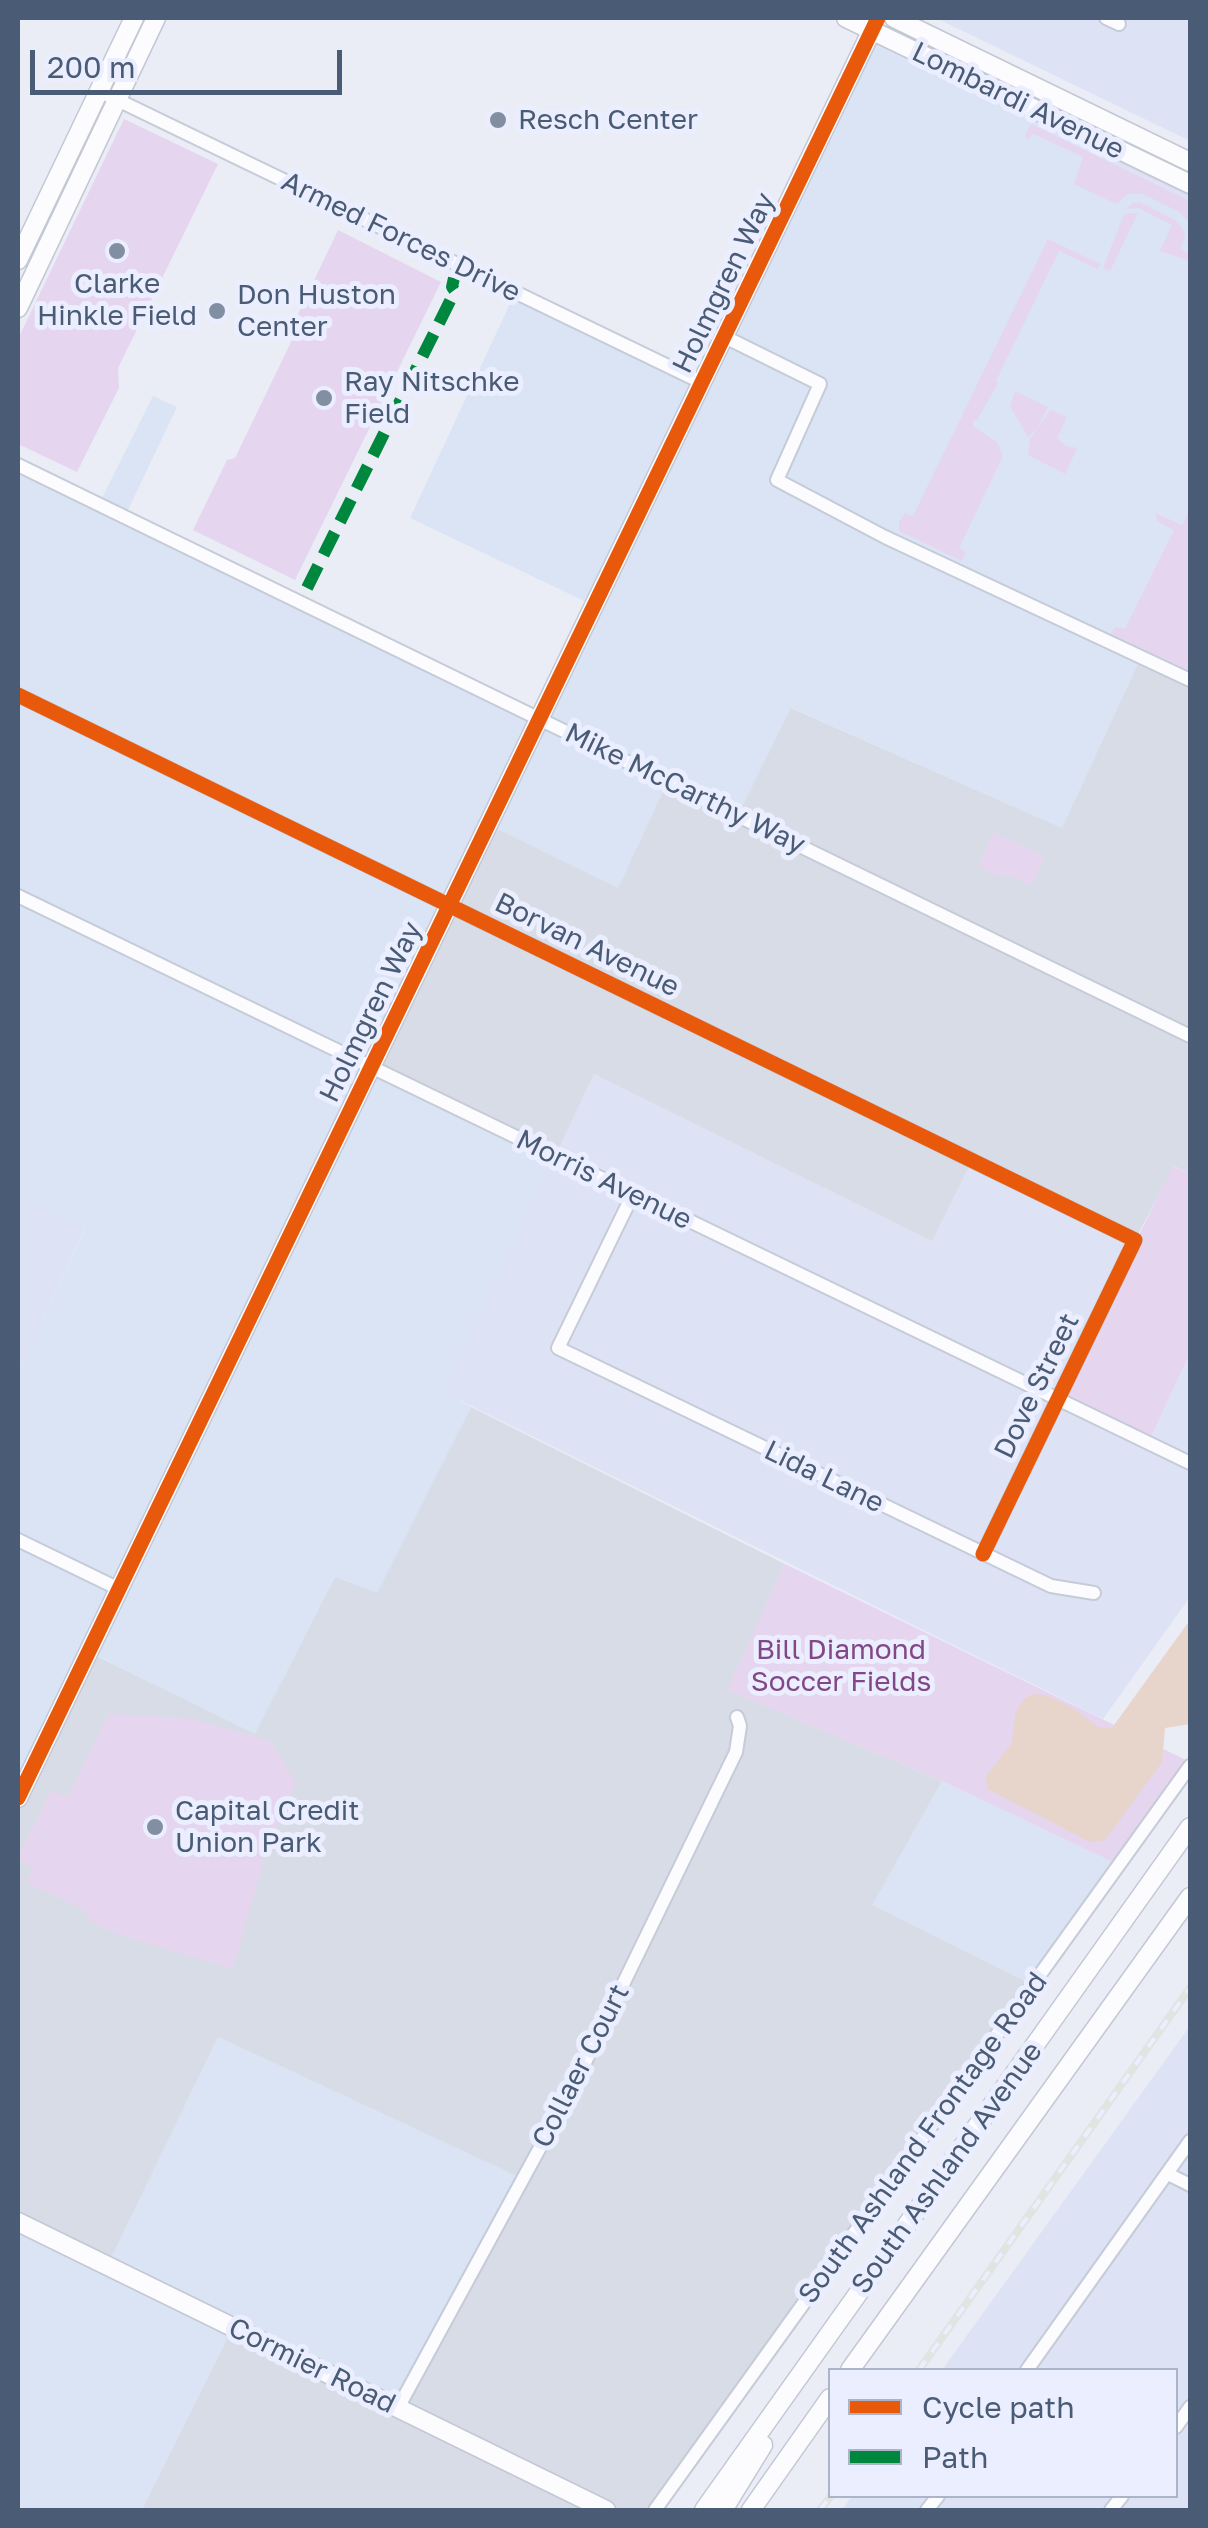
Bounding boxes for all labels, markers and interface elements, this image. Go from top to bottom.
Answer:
scale bar [35,30,348,92]
street label: Lombardi Avenue [907,35,1129,167]
text: 200 m [47,49,136,85]
place label: Resch Center [518,103,698,137]
marker: Resch Center [487,109,509,131]
street label: Armed Forces Drive [276,165,526,309]
street label: Holmgren Way [666,187,782,379]
marker: Clarke Hinkle Field [106,240,128,262]
place label: Clarke Hinkle Field [37,267,197,333]
place label: Don Huston Center [237,278,396,344]
marker: Don Huston Center [206,300,228,322]
place label: Ray Nitschke Field [344,365,520,431]
marker: Ray Nitschke Field [313,387,335,409]
street label: Mike McCarthy Way [559,716,811,862]
street label: Borvan Avenue [489,886,685,1004]
street label: Holmgren Way [313,916,429,1108]
street label: Morris Avenue [511,1123,697,1237]
street label: Dove Street [987,1308,1087,1464]
street label: Lida Lane [759,1434,889,1520]
park label: Bill Diamond Soccer Fields [751,1633,931,1699]
place label: Capital Credit Union Park [175,1794,359,1860]
marker: Capital Credit Union Park [144,1816,166,1838]
street label: South Ashland Frontage Road [792,1966,1054,2310]
street label: Collaer Court [525,1979,637,2153]
street label: South Ashland Avenue [844,2036,1050,2300]
street label: Cormier Road [223,2311,401,2421]
legend [828,2368,1178,2498]
text: Cycle path [922,2389,1075,2425]
text: Path [922,2439,988,2475]

